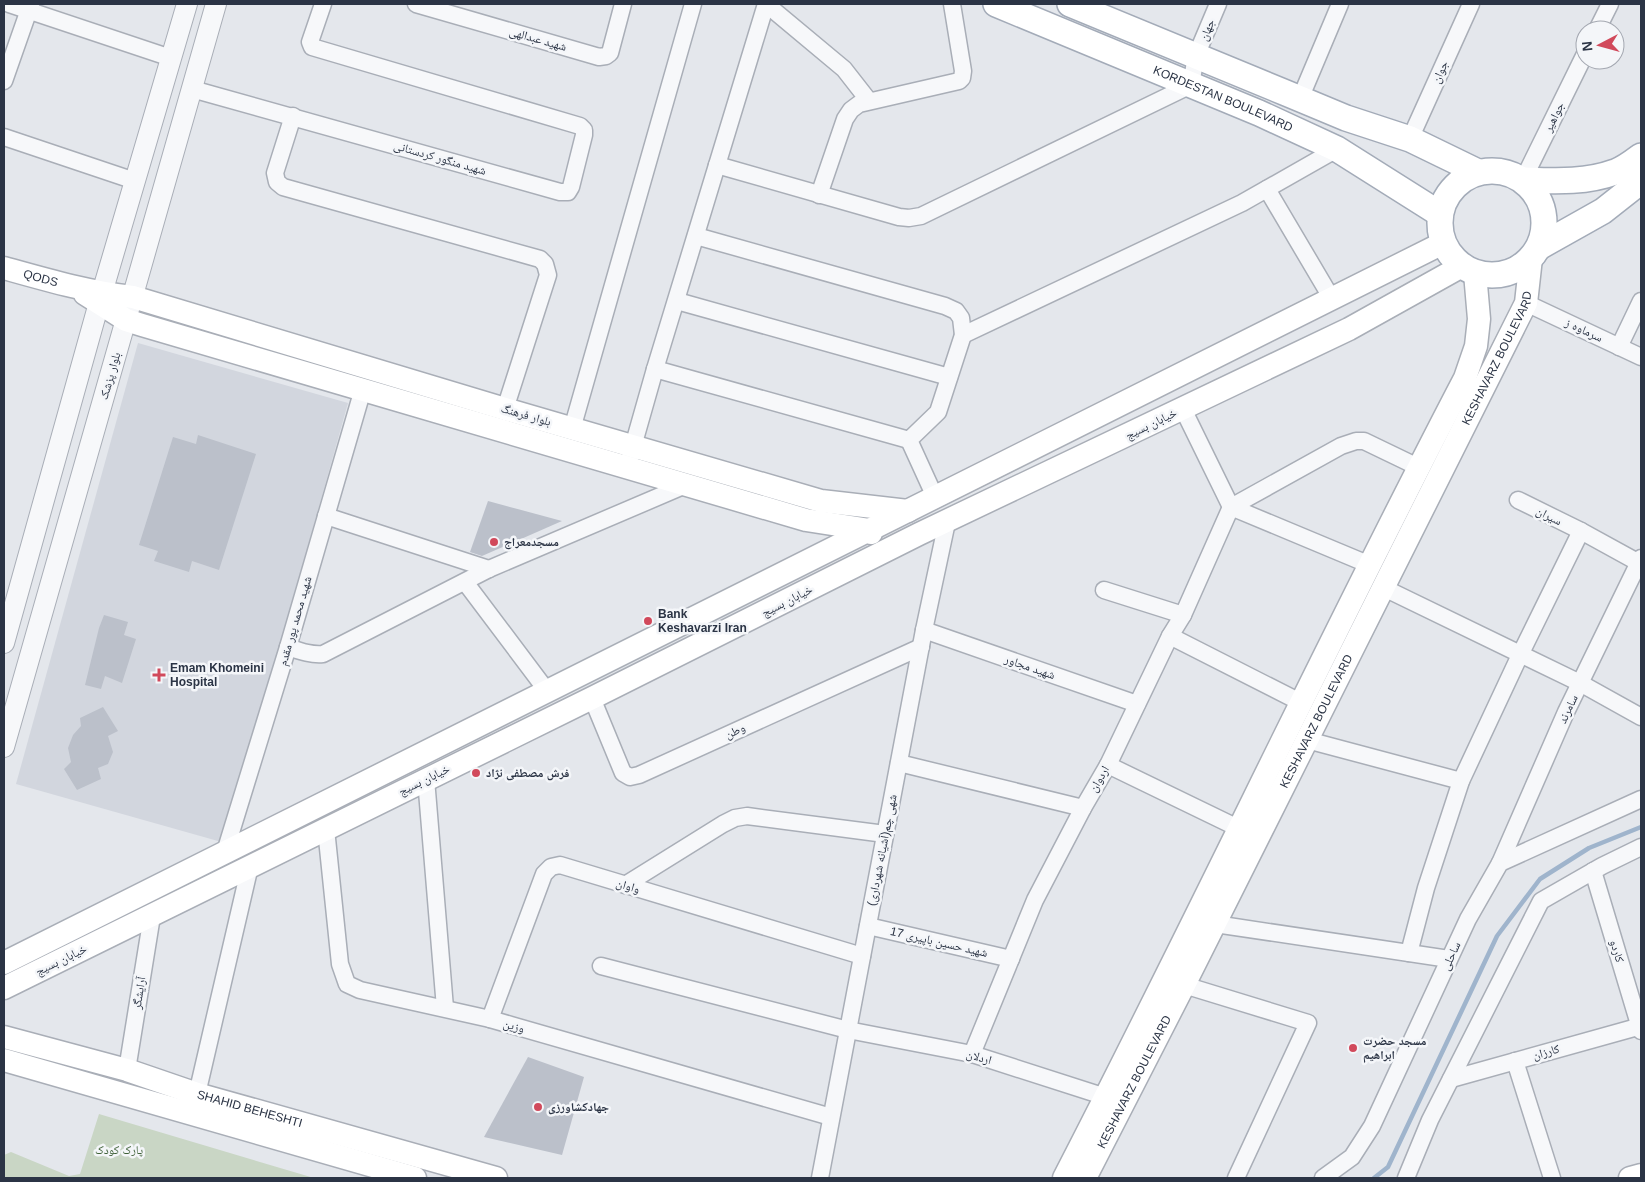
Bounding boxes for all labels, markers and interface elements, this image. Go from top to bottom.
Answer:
street label: جهان [1196,17,1218,43]
north arrow [1575,20,1625,70]
street label: شهید عبدالهی [507,24,569,54]
text: N [1579,40,1596,52]
street label: جوان [1429,58,1451,85]
street label: KORDESTAN BOULEVARD [1151,63,1295,135]
street label: جواهیر [1540,100,1568,135]
street label: شهید منگور کردستانی [392,138,488,178]
street label: QODS [22,267,59,289]
street label: KESHAVARZ BOULEVARD [1459,290,1534,427]
street label: سرماوه ز [1562,315,1605,345]
street label: بلوار پزشک [97,351,124,402]
street label: بلوار فرهنگ [499,401,553,429]
street label: خیابان بسیج [1123,405,1179,443]
street label: سیران [1534,504,1564,529]
place label: مسجدمعراج [504,535,559,550]
marker: مسجدمعراج [488,536,500,548]
street label: شهید محمد پور مقدم [276,574,315,668]
street label: خیابان بسیج [759,582,815,620]
place label: Bank Keshavarzi Iran [658,607,747,635]
marker: Bank Keshavarzi Iran [642,615,654,627]
street label: شهید مجاور [1002,651,1057,682]
street label: KESHAVARZ BOULEVARD [1277,652,1356,790]
place label: Emam Khomeini Hospital [170,661,264,689]
marker: Emam Khomeini Hospital [152,668,166,682]
street label: سامرند [1555,692,1581,726]
street label: وطن [723,720,747,742]
street label: خیابان بسیج [396,761,452,799]
street label: اردوان [1086,763,1112,795]
place label: فرش مصطفی نژاد [486,766,569,781]
marker: فرش مصطفی نژاد [470,767,482,779]
street label: شهی چم(آشیانه شهرداری) [864,793,901,907]
street label: واوان [614,876,642,896]
street label: شهید حسین باپیری 17 [889,924,989,960]
street label: کاردو [1607,938,1627,964]
street label: ساحلی [1438,939,1464,972]
street label: خیابان بسیج [33,941,89,979]
street label: آرایشگر [129,975,149,1011]
street label: KESHAVARZ BOULEVARD [1094,1013,1174,1151]
street label: وزین [502,1016,526,1036]
place label: مسجد حضرت ابراهیم [1363,1034,1427,1063]
marker: مسجد حضرت ابراهیم [1347,1042,1359,1054]
street label: کارزان [1531,1042,1561,1062]
street label: اردلان [965,1047,993,1067]
street label: SHAHID BEHESHTI [195,1087,304,1130]
place label: جهادکشاورزی [548,1100,609,1115]
marker: جهادکشاورزی [532,1101,544,1113]
park label: پارک کودک [95,1143,143,1157]

